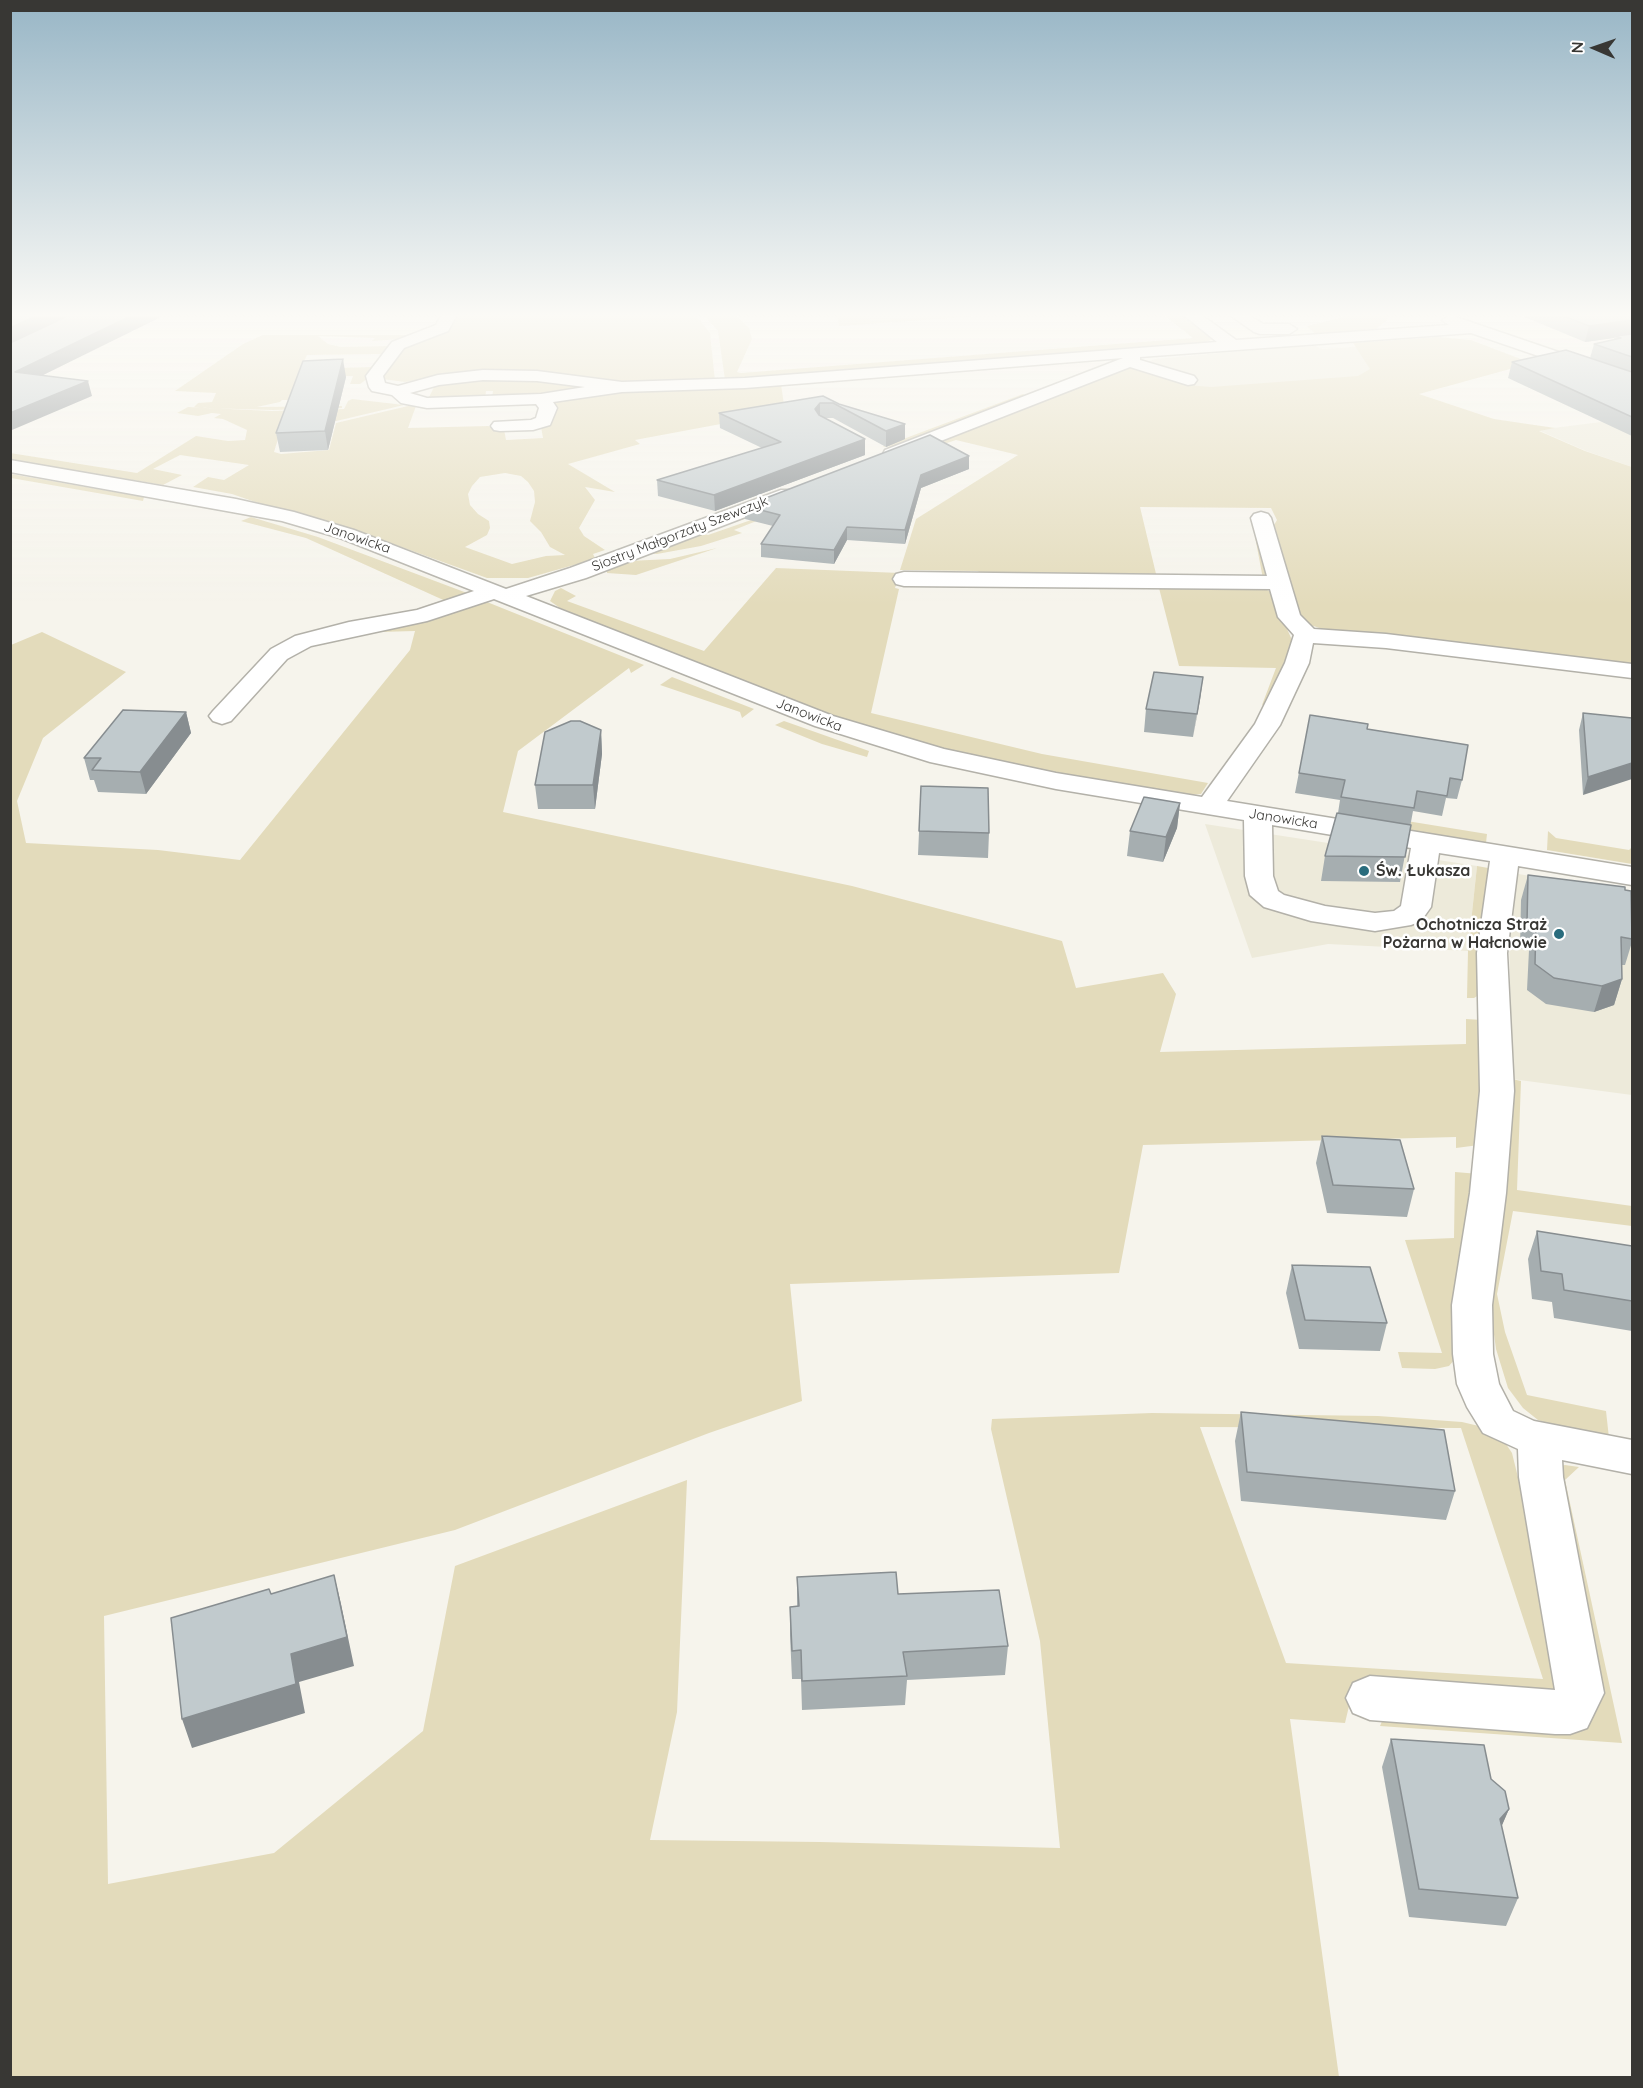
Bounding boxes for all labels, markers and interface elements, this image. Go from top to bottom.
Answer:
north arrow [1565,18,1625,78]
text: N [1567,41,1587,54]
street label: Siostry Małgorzaty Szewczyk [590,493,770,575]
street label: Janowicka [321,519,393,557]
street label: Janowicka [773,695,845,735]
street label: Janowicka [1247,805,1319,833]
place label: Św. Łukasza [1376,861,1470,881]
marker: Św. Łukasza [1357,864,1371,878]
place label: Ochotnicza Straż Pożarna w Hałcnowie [1383,915,1547,953]
marker: Ochotnicza Straż Pożarna w Hałcnowie [1552,927,1566,941]

